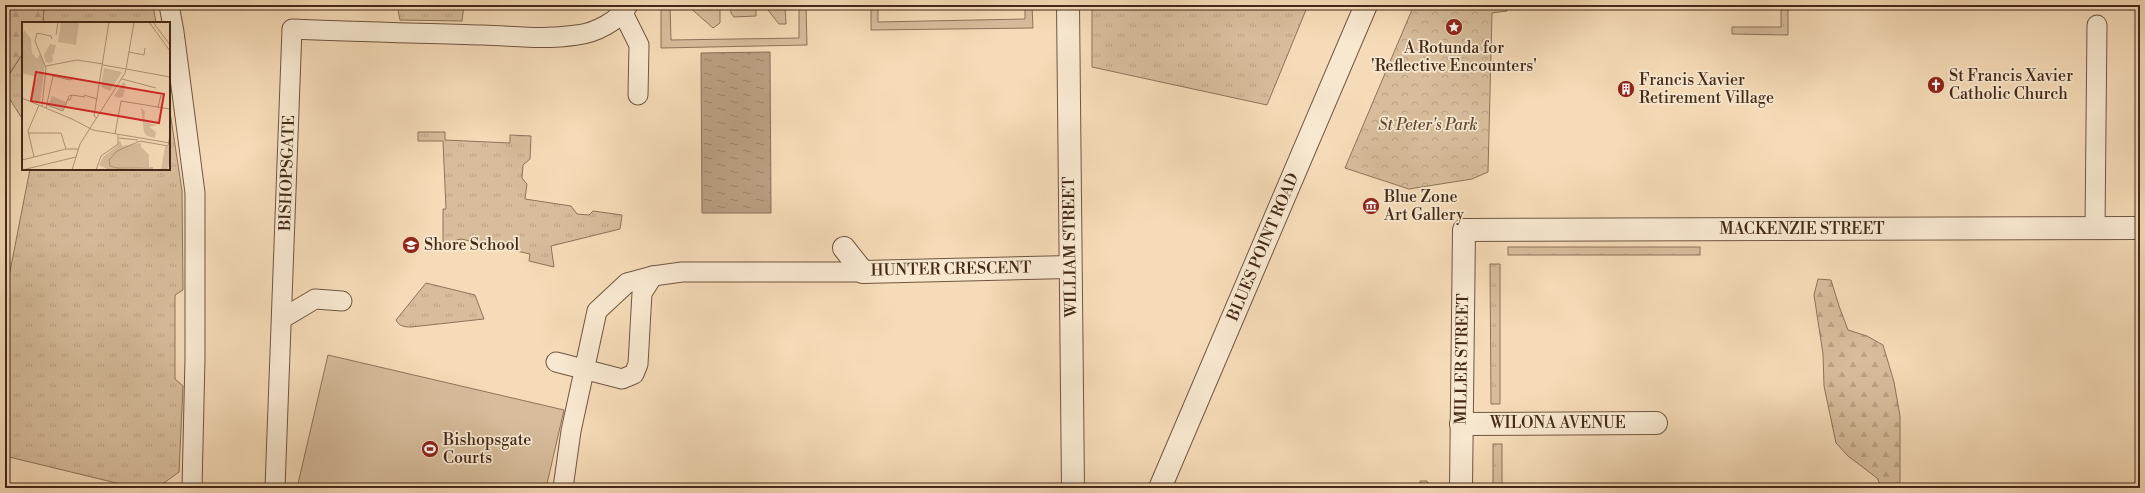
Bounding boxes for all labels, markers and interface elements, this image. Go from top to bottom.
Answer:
place icon: A Rotunda for 'Reflective Encounters' [1444,17,1464,37]
inset map [22,22,170,170]
place label: A Rotunda for 'Reflective Encounters' [1371,38,1537,76]
place label: St Francis Xavier Catholic Church [1949,66,2073,104]
place label: Francis Xavier Retirement Village [1639,70,1774,108]
church icon: St Francis Xavier Catholic Church [1926,75,1946,95]
building icon: Francis Xavier Retirement Village [1616,79,1636,99]
street label: BISHOPSGATE [275,115,299,232]
park label: St Peter's Park [1378,115,1478,135]
street label: BLUES POINT ROAD [1222,170,1303,325]
street label: WILLIAM STREET [1059,176,1081,319]
place label: Blue Zone Art Gallery [1383,187,1464,225]
museum icon: Blue Zone Art Gallery [1361,196,1381,216]
street label: MACKENZIE STREET [1719,219,1885,239]
school or university icon: Shore School [401,235,421,255]
place label: Shore School [424,235,520,255]
street label: HUNTER CRESCENT [870,258,1032,280]
street label: MILLER STREET [1451,293,1473,425]
street label: WILONA AVENUE [1489,413,1626,433]
place label: Bishopsgate Courts [442,430,531,468]
sports icon: Bishopsgate Courts [420,439,440,459]

